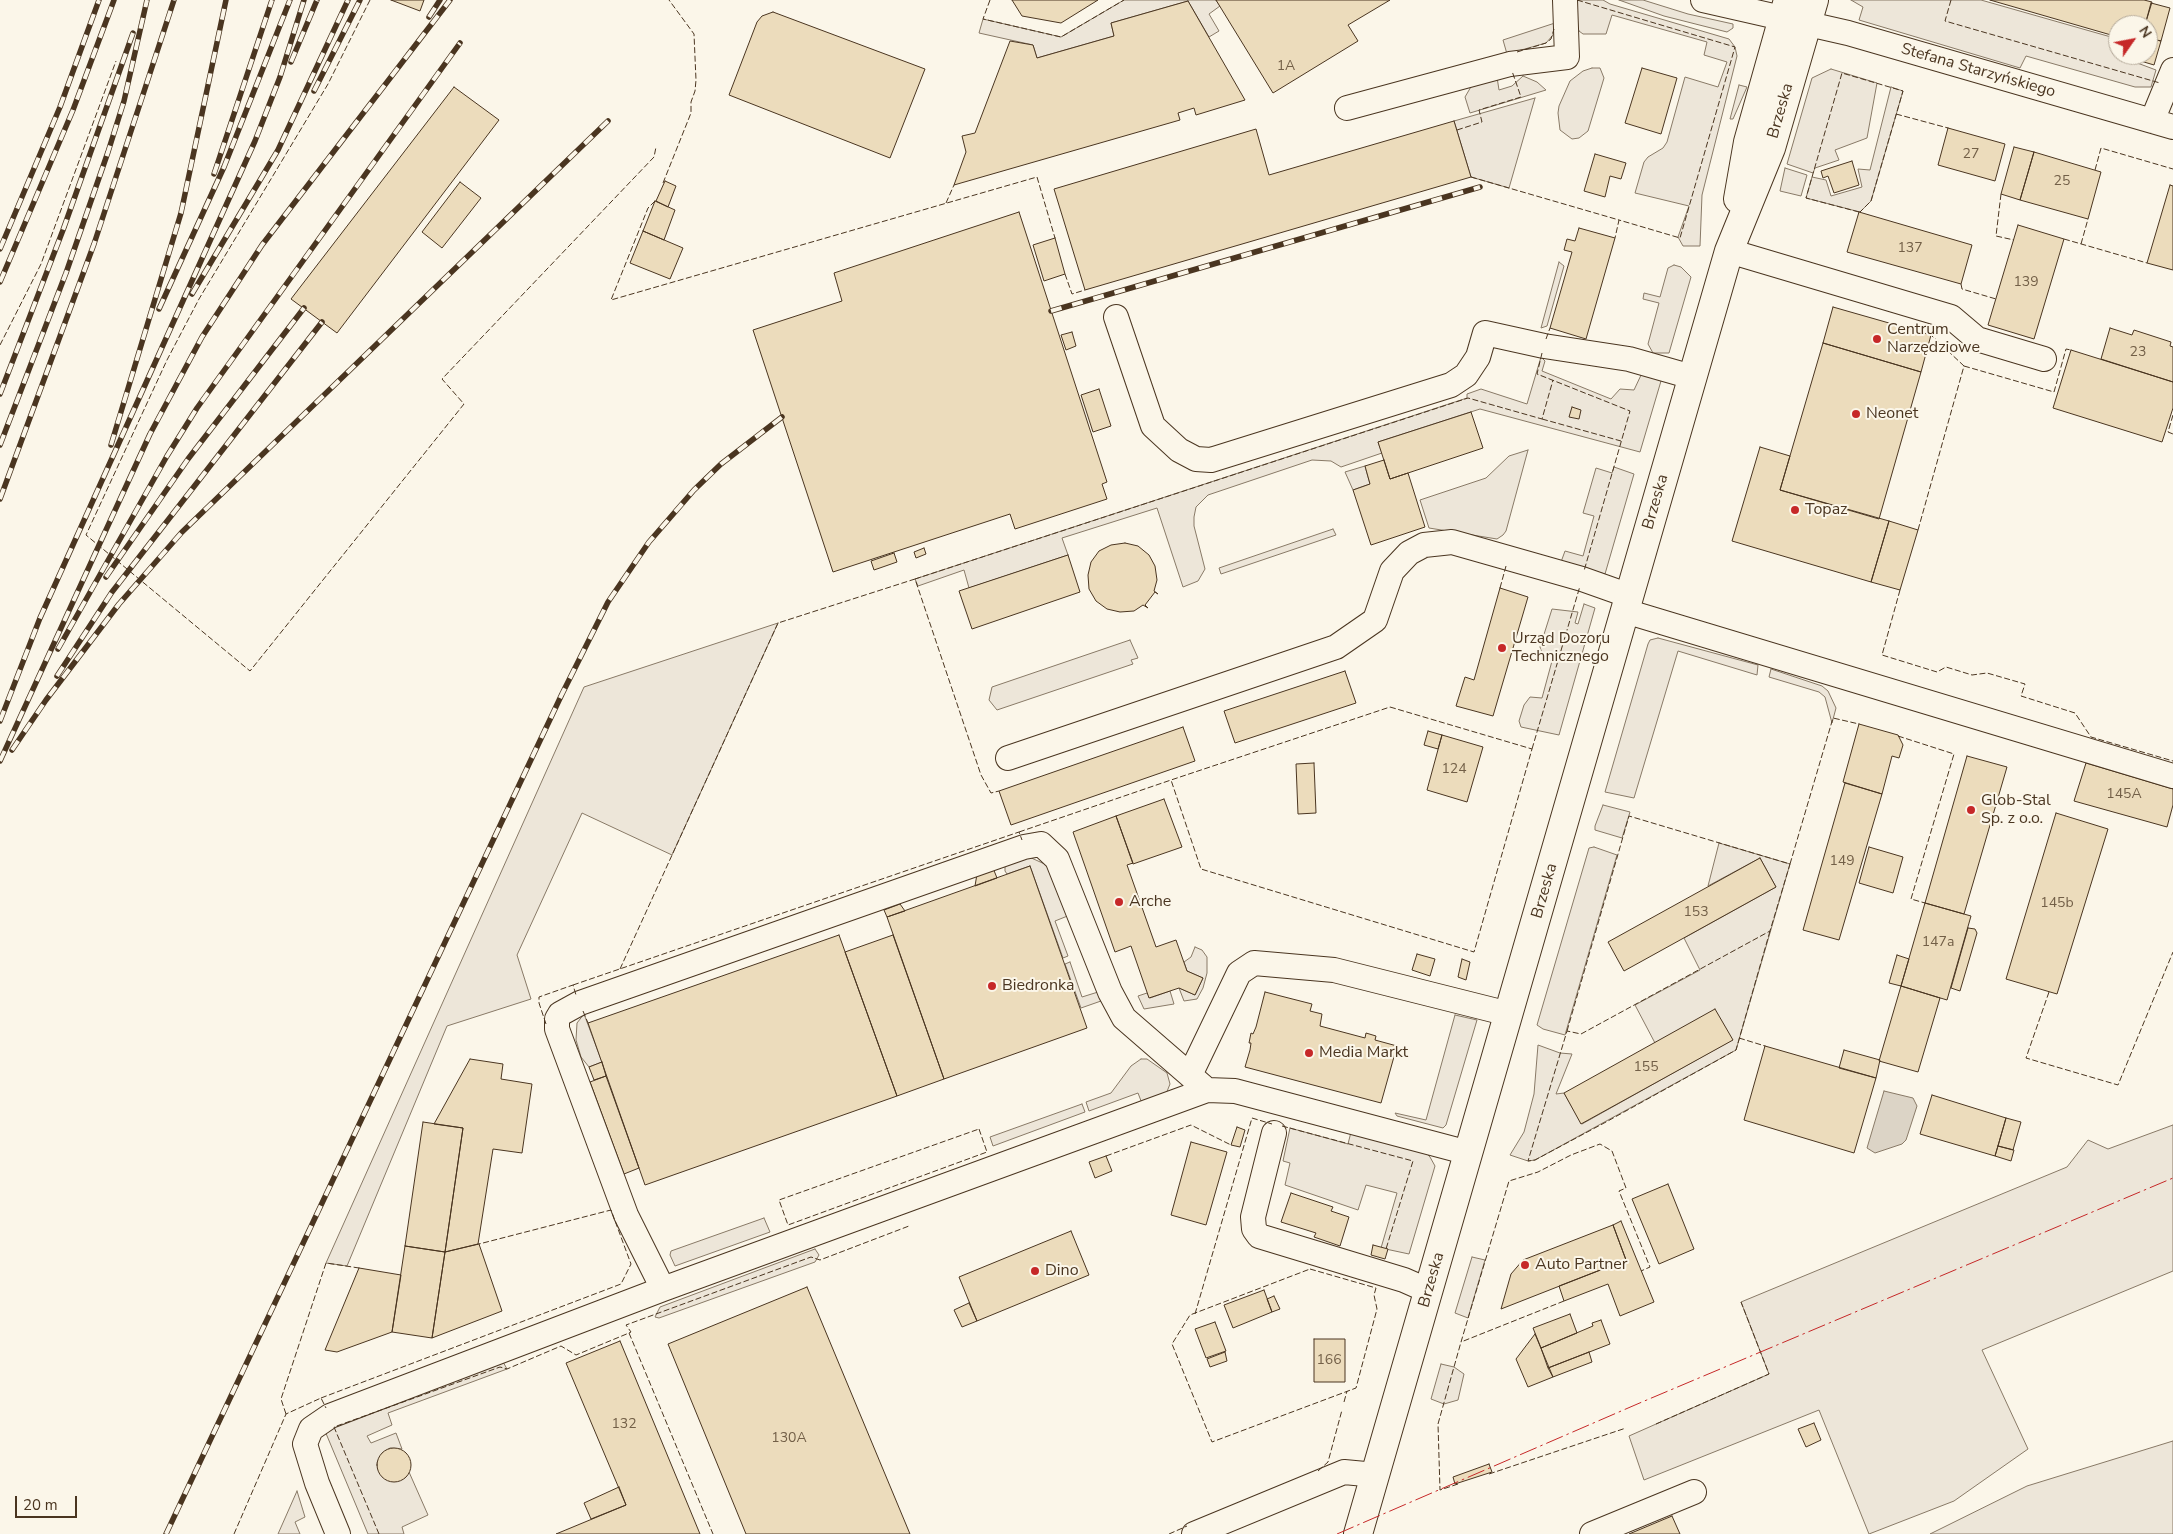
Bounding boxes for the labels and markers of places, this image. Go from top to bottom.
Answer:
place label: Centrum Narzędziowe [1887,320,1980,358]
marker: Centrum Narzędziowe [1871,333,1883,345]
place label: Neonet [1866,404,1918,424]
marker: Neonet [1850,408,1862,420]
place label: Topaz [1805,500,1848,520]
marker: Topaz [1789,504,1801,516]
place label: Urząd Dozoru Technicznego [1512,629,1610,667]
marker: Urząd Dozoru Technicznego [1496,642,1508,654]
place label: Glob-Stal Sp. z o.o. [1981,791,2051,829]
marker: Glob-Stal Sp. z o.o. [1965,804,1977,816]
place label: Arche [1129,892,1171,912]
marker: Arche [1113,896,1125,908]
place label: Biedronka [1002,976,1074,996]
marker: Biedronka [986,980,998,992]
place label: Media Markt [1319,1043,1408,1063]
marker: Media Markt [1303,1047,1315,1059]
place label: Auto Partner [1535,1255,1627,1275]
marker: Auto Partner [1519,1259,1531,1271]
place label: Dino [1045,1261,1079,1281]
marker: Dino [1029,1265,1041,1277]

